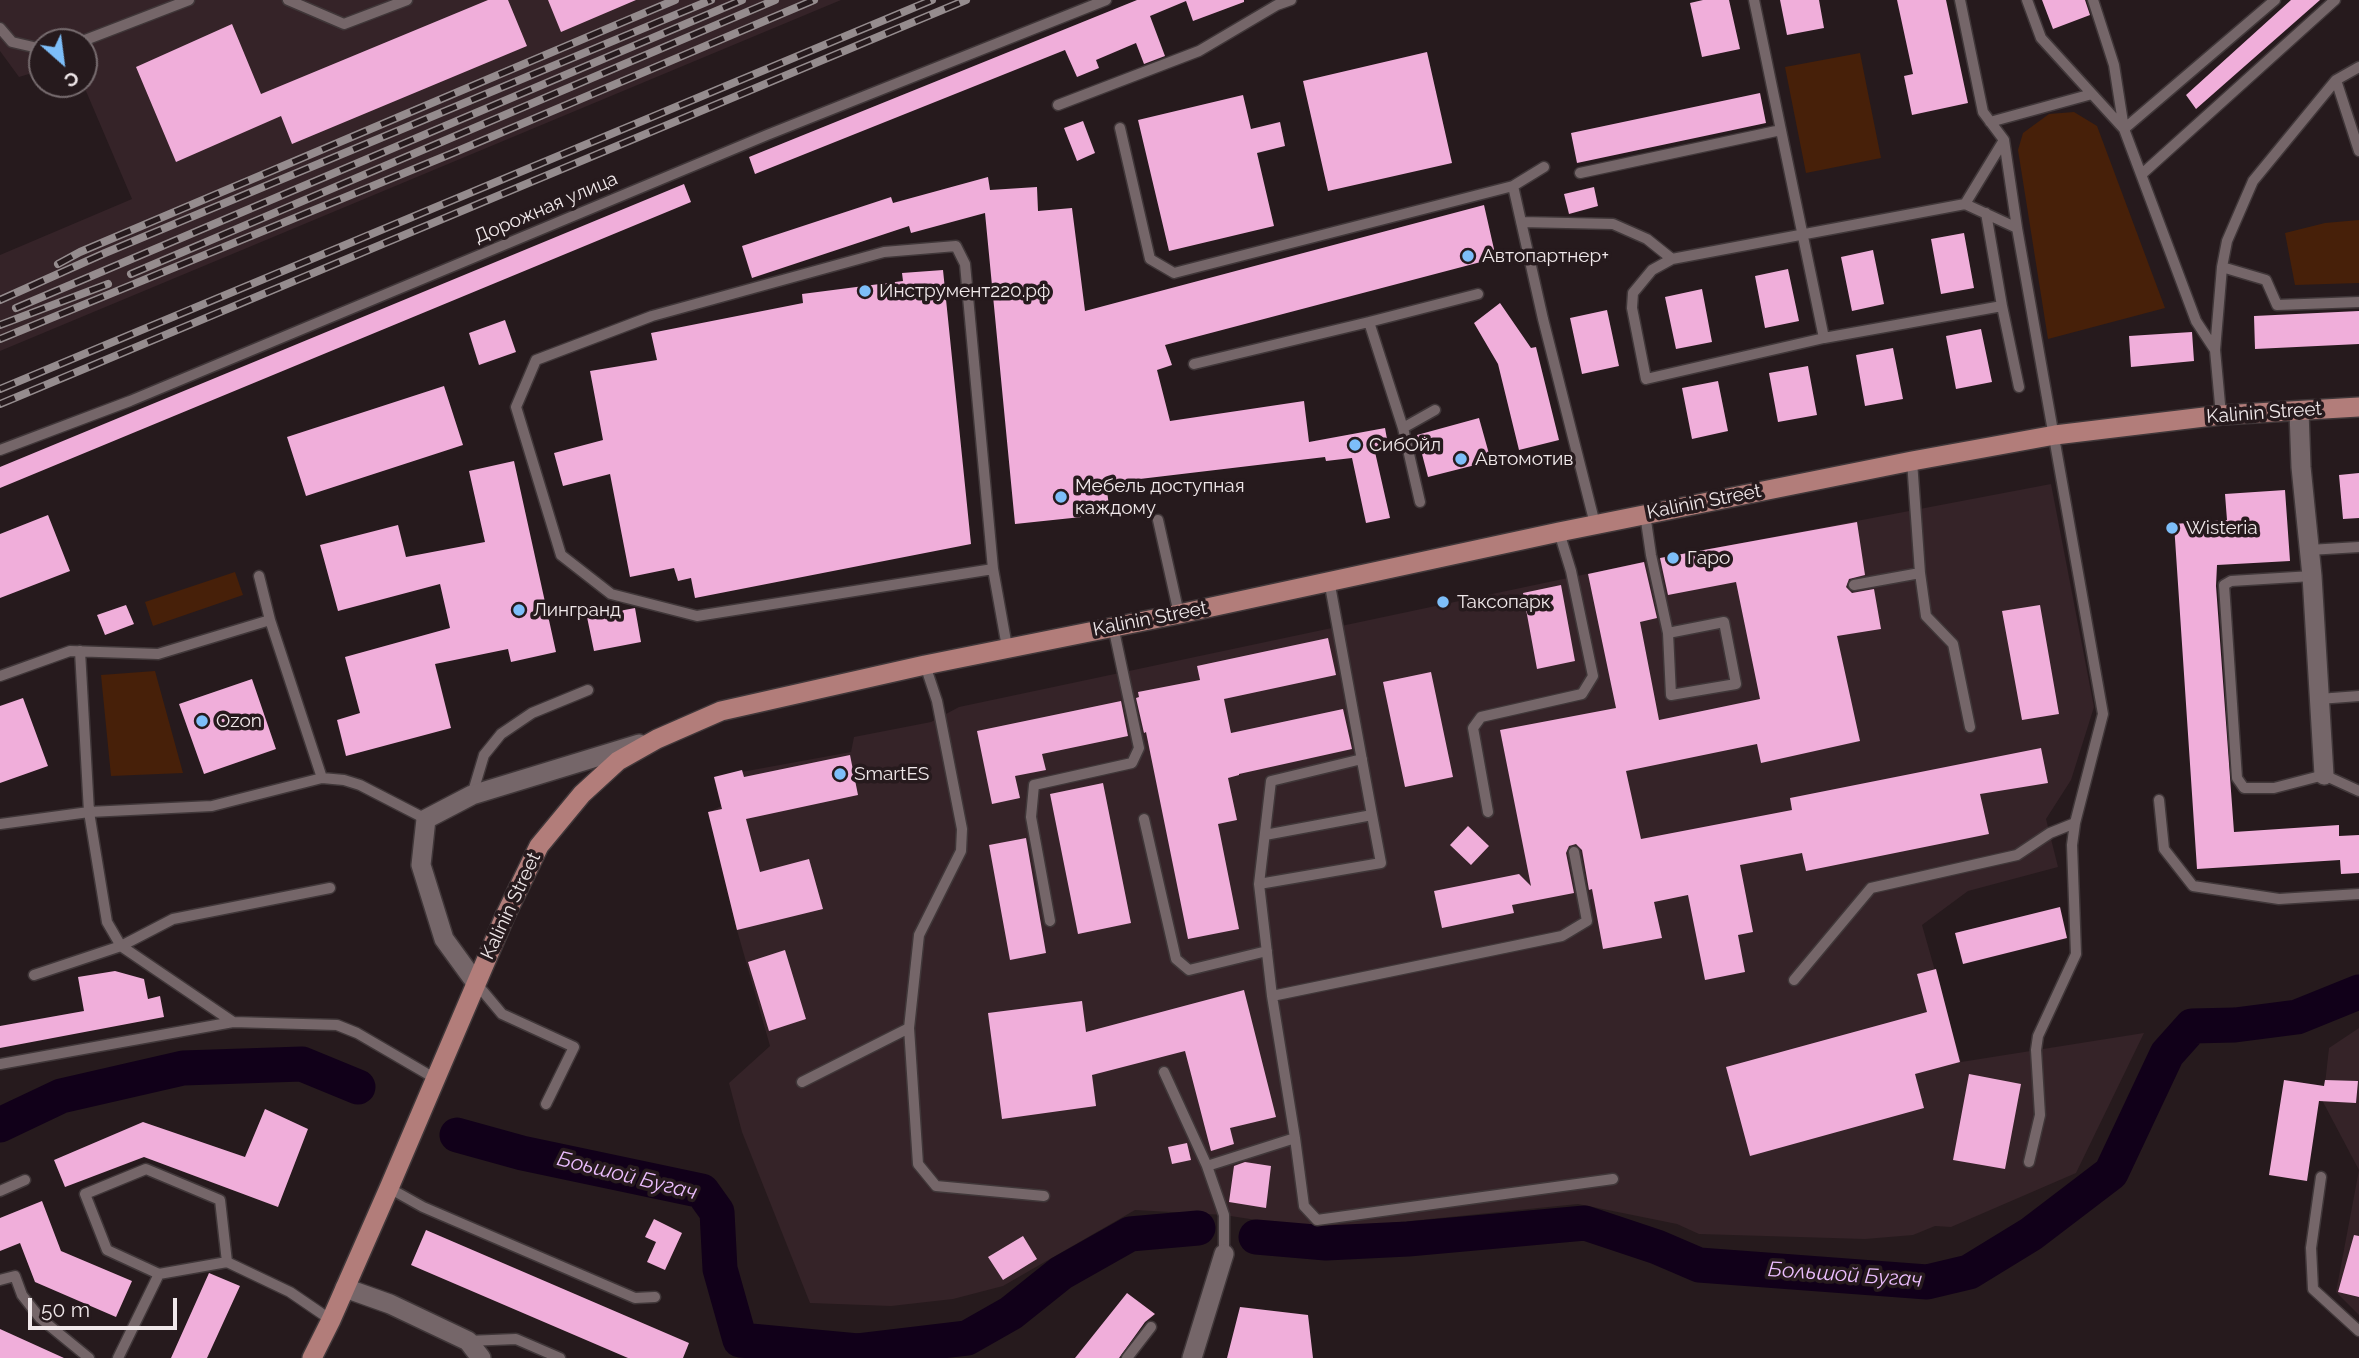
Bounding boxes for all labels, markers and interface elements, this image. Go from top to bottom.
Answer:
north arrow [28,28,98,98]
text: С [61,67,83,93]
street label: Дорожная улица [471,168,621,248]
place label: Автопартнер+ [1482,245,1609,267]
marker: Автопартнер+ [1460,248,1476,264]
place label: Инструмент220.рф [879,280,1050,302]
marker: Инструмент220.рф [857,283,873,299]
street label: Kalinin Street [2205,398,2323,428]
place label: СибОйл [1369,434,1441,456]
marker: СибОйл [1347,437,1363,453]
place label: Автомотив [1475,448,1573,470]
marker: Автомотив [1453,451,1469,467]
place label: Мебель доступная каждому [1075,475,1244,519]
street label: Kalinin Street [1645,480,1763,524]
marker: Мебель доступная каждому [1053,489,1069,505]
place label: Wisteria [2186,517,2258,539]
marker: Wisteria [2164,520,2180,536]
place label: Гаро [1687,547,1730,569]
marker: Гаро [1665,550,1681,566]
place label: Таксопарк [1457,591,1551,613]
marker: Таксопарк [1435,594,1451,610]
street label: Kalinin Street [1091,597,1209,641]
place label: Лингранд [533,599,621,621]
marker: Лингранд [511,602,527,618]
place label: Ozon [216,710,262,732]
marker: Ozon [194,713,210,729]
place label: SmartES [854,763,929,785]
marker: SmartES [832,766,848,782]
street label: Kalinin Street [476,849,546,963]
water label: Боьшой Бугач [554,1146,700,1206]
water label: Большой Бугач [1767,1257,1923,1293]
scale bar [32,1284,180,1328]
text: 50 m [41,1297,90,1322]

